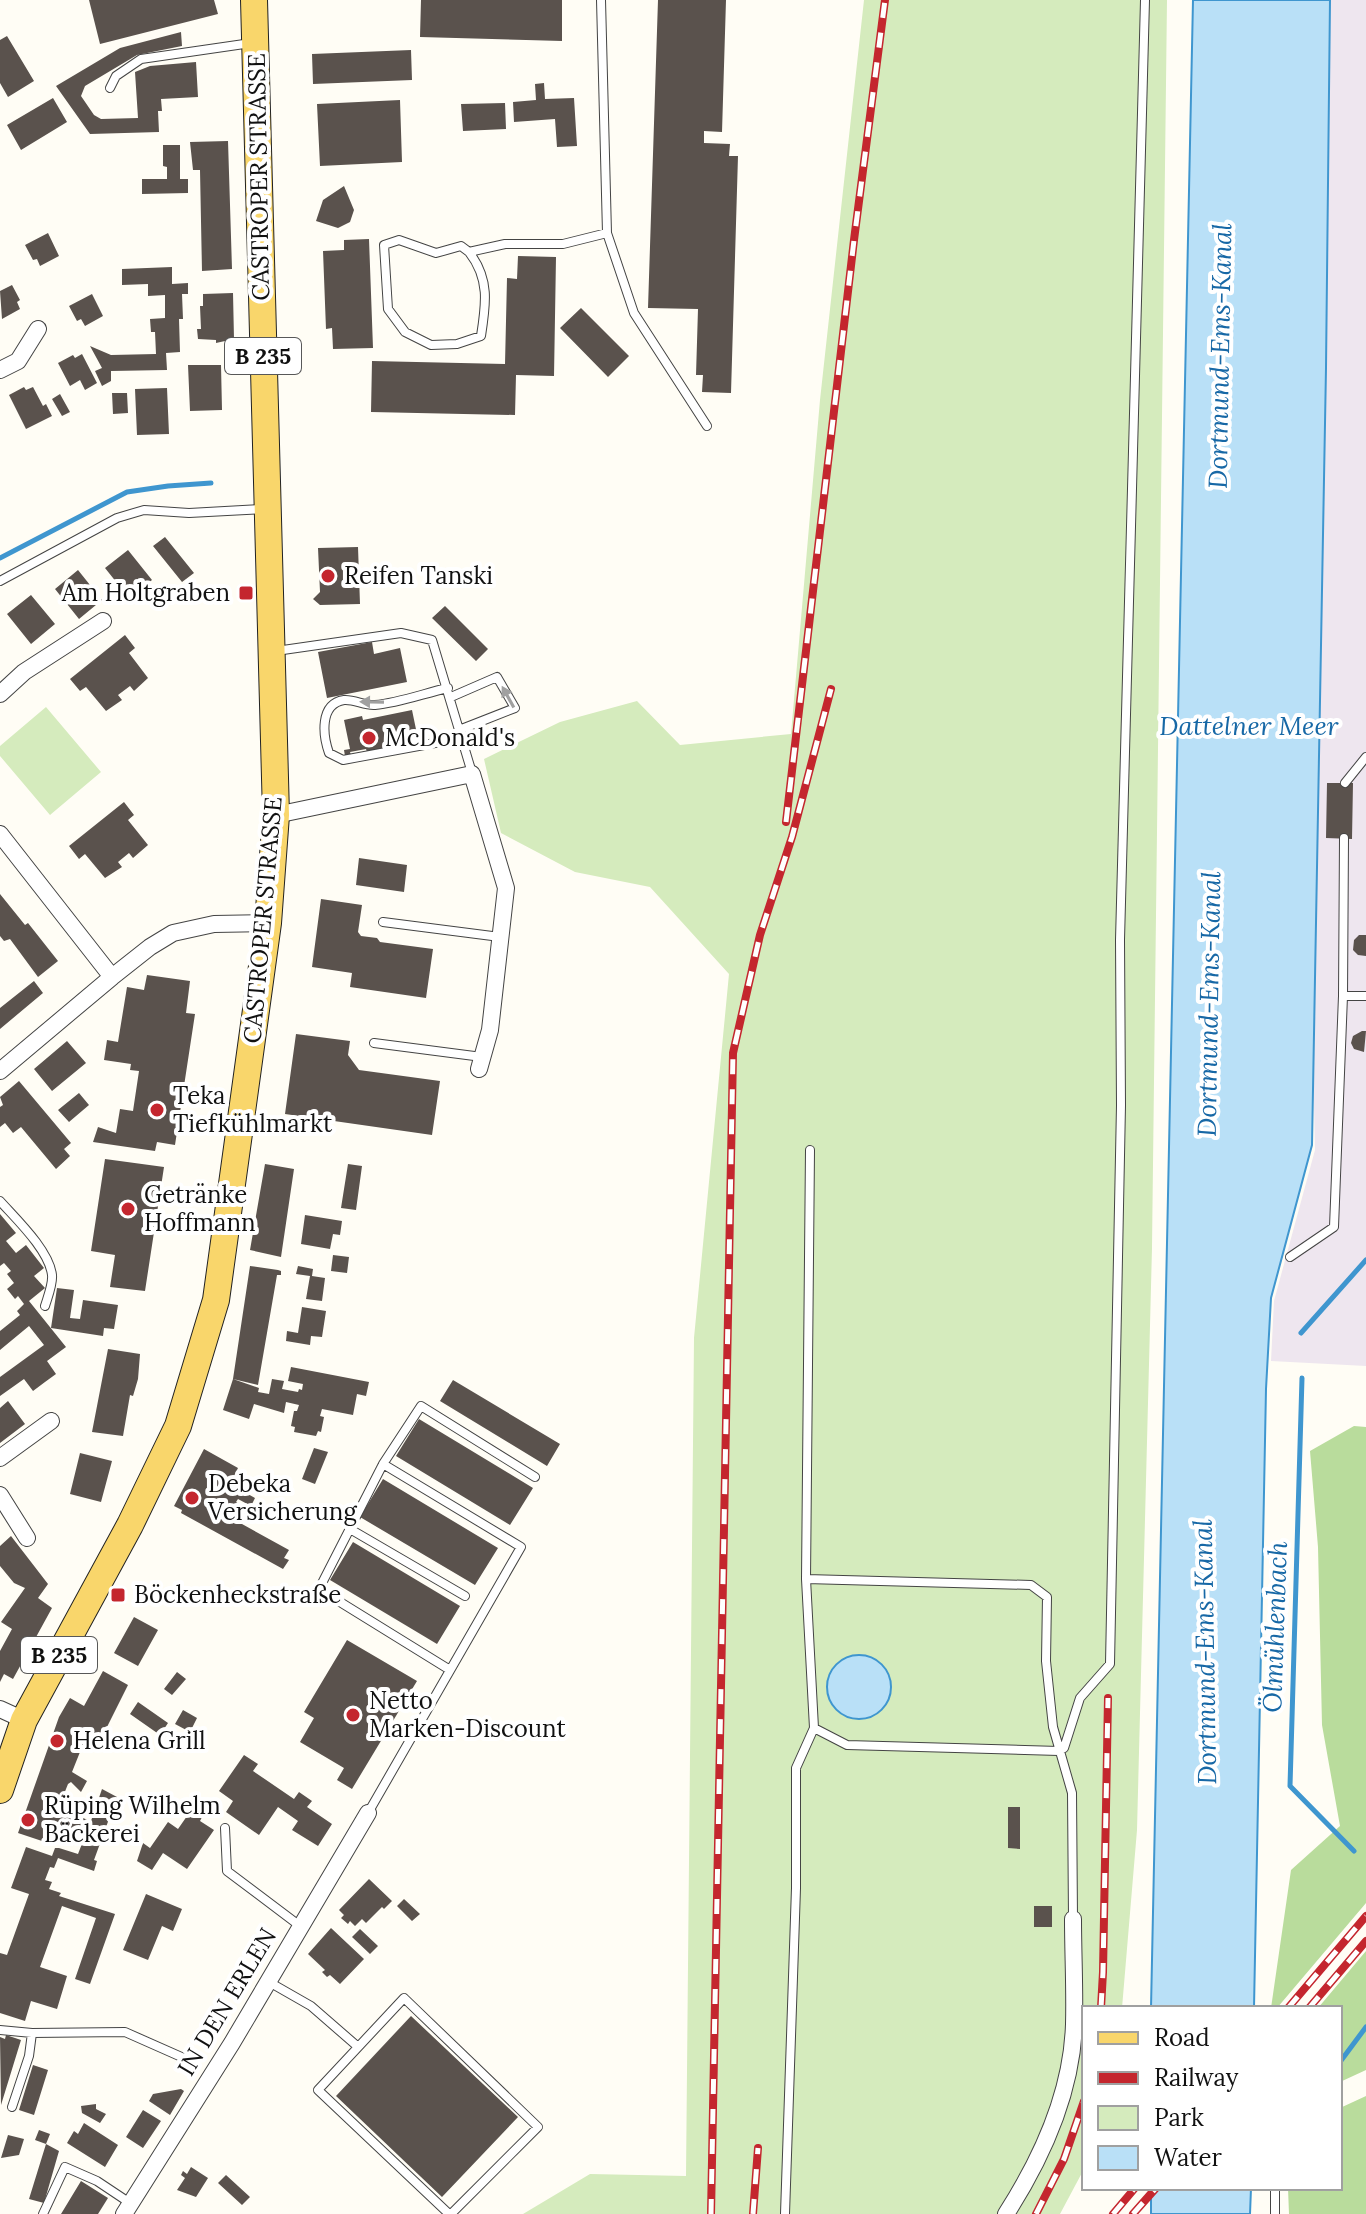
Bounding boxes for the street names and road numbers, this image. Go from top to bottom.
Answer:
street label: CASTROPER STRASSE [241,53,276,301]
road number: B 235 [225,338,301,374]
street label: CASTROPER STRASSE [236,795,289,1045]
road number: B 235 [21,1637,97,1673]
street label: IN DEN ERLEN [170,1922,283,2081]

